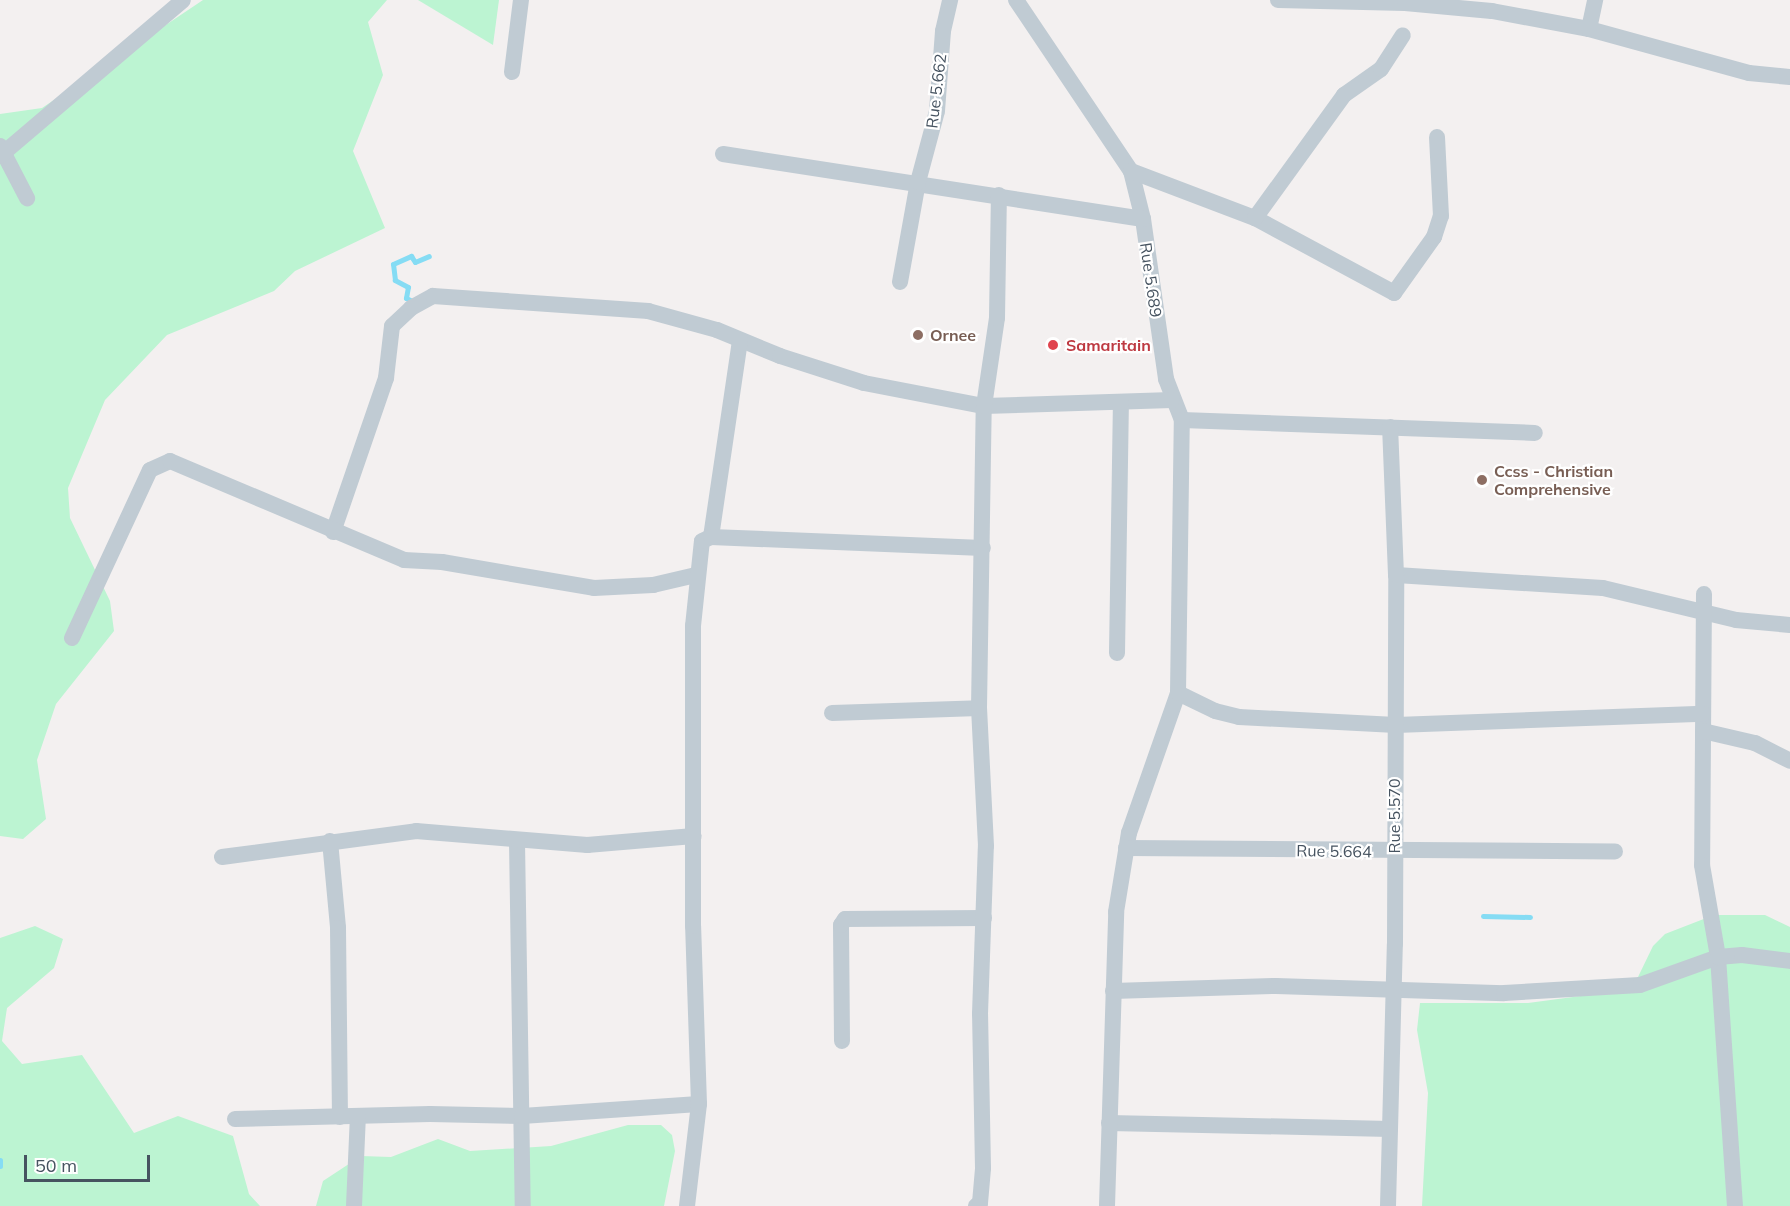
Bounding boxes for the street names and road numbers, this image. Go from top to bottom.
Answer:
street label: Rue 5.662 [922,52,950,130]
street label: Rue 5.689 [1136,241,1166,319]
street label: Rue 5.570 [1384,778,1404,854]
street label: Rue 5.664 [1296,841,1372,861]

